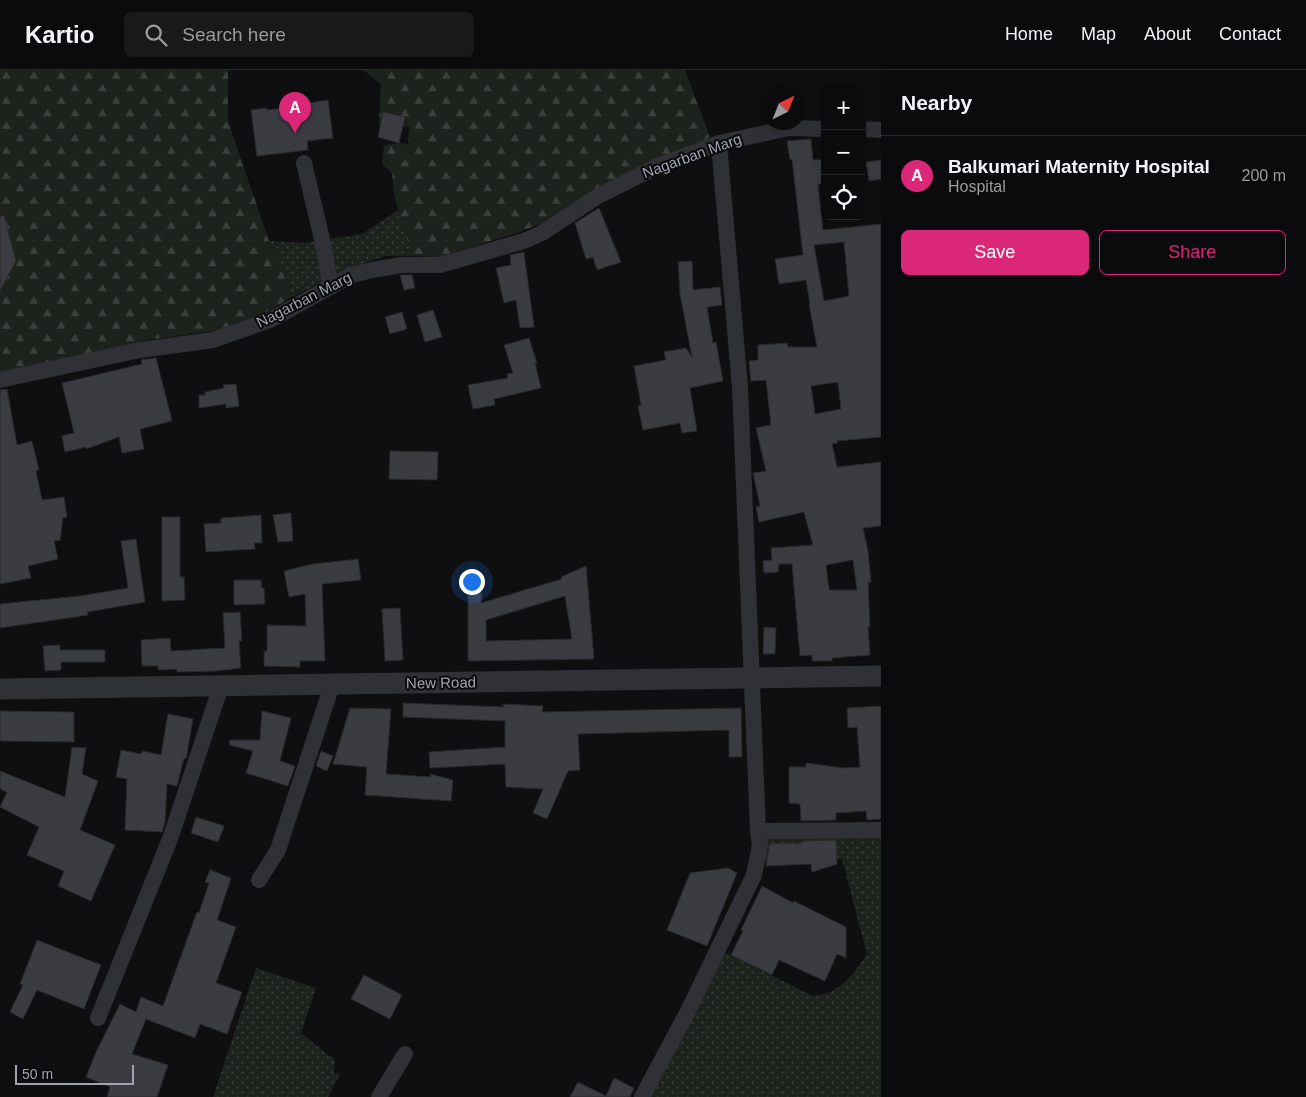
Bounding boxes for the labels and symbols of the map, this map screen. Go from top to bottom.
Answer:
north arrow [761,85,806,130]
pin: A [279,92,311,133]
street label: Nagarban Marg [640,130,744,181]
street label: Nagarban Marg [253,268,354,331]
your location [459,569,485,595]
street label: New Road [406,673,476,692]
scale bar [15,1062,134,1085]

